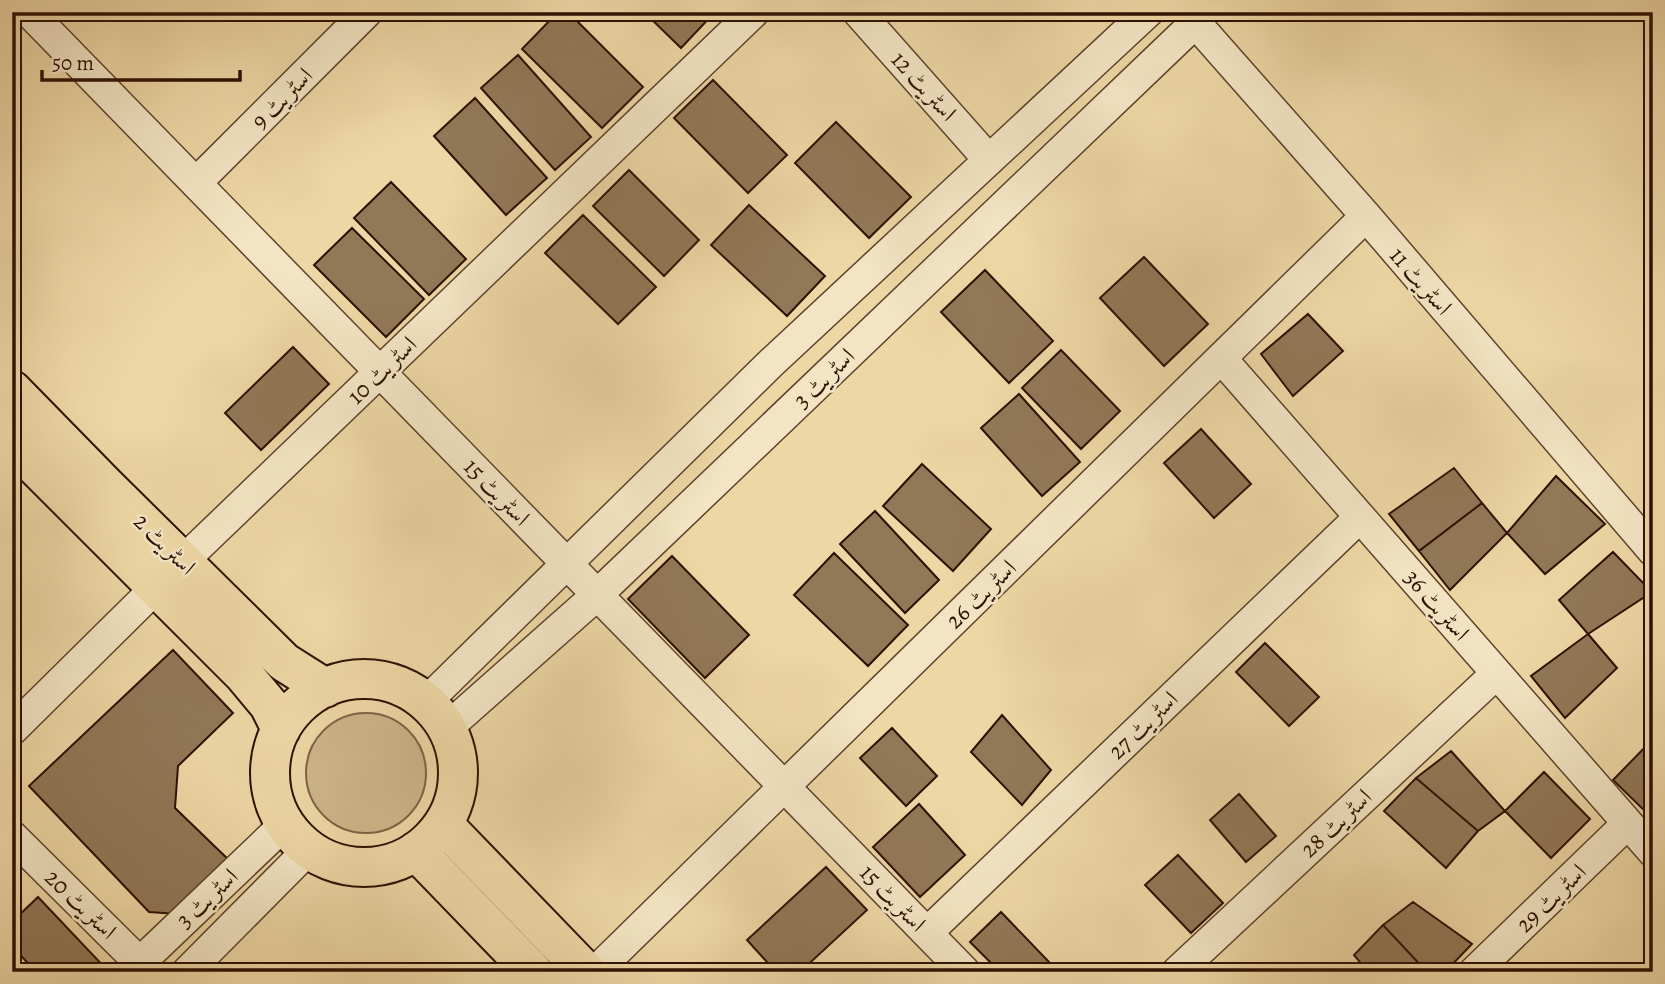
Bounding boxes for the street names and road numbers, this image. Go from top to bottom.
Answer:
street label: اسٹریٹ 12 [884,44,964,128]
street label: اسٹریٹ 9 [244,60,320,136]
street label: اسٹریٹ 11 [1382,240,1460,322]
street label: اسٹریٹ 10 [340,329,424,411]
street label: اسٹریٹ 3 [786,341,862,415]
street label: اسٹریٹ 15 [457,451,537,533]
street label: اسٹریٹ 2 [127,506,203,582]
street label: اسٹریٹ 26 [939,552,1023,636]
street label: اسٹریٹ 36 [1397,562,1477,648]
street label: اسٹریٹ 27 [1101,684,1185,766]
street label: اسٹریٹ 28 [1293,781,1379,865]
street label: اسٹریٹ 29 [1509,856,1593,940]
street label: اسٹریٹ 15 [853,857,933,939]
street label: اسٹریٹ 3 [169,861,245,935]
street label: اسٹریٹ 20 [38,862,124,946]

